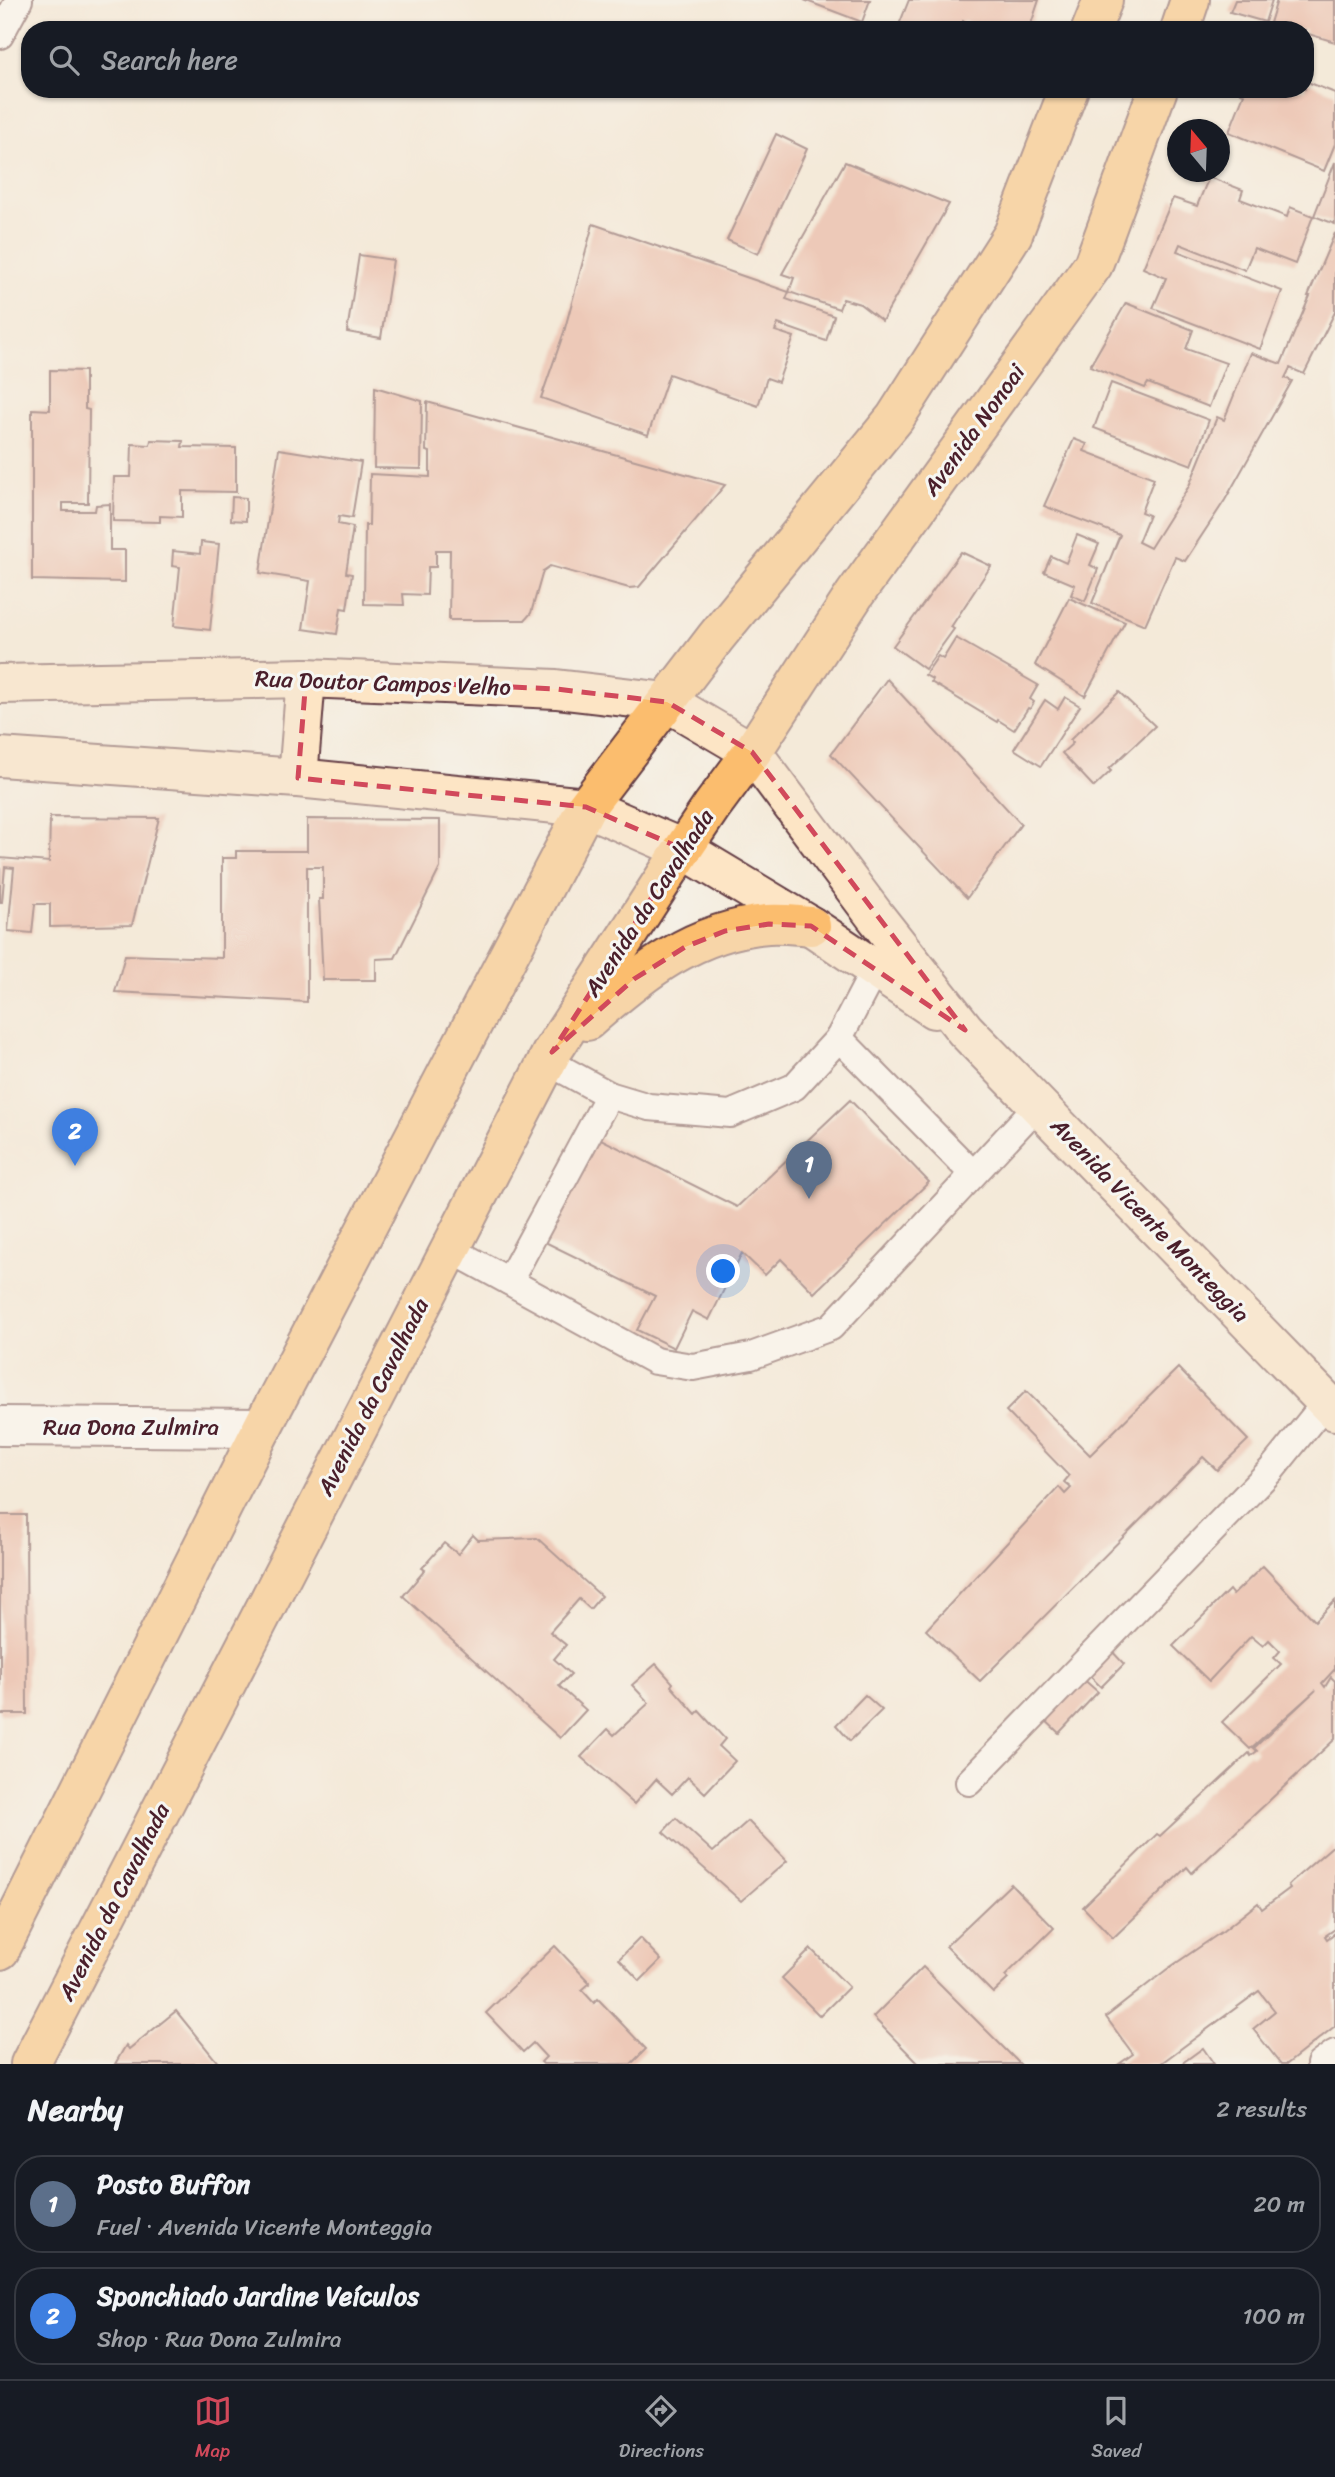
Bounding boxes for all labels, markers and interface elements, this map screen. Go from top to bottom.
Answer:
search box [21,21,1314,98]
text: Search here [101,37,238,83]
icon: search [45,41,83,79]
north arrow [1167,119,1230,182]
street label: Avenida Nonoai [911,354,1037,506]
street label: Rua Doutor Campos Velho [254,658,512,708]
street label: Avenida da Cavalhada [572,800,726,1006]
street label: Avenida Vicente Monteggia [1039,1107,1260,1333]
pin: 2 [52,1108,98,1166]
pin: 1 [786,1141,832,1199]
your location [706,1254,740,1288]
street label: Avenida da Cavalhada [305,1290,441,1504]
street label: Rua Dona Zulmira [43,1407,219,1448]
street label: Avenida da Cavalhada [46,1795,182,2009]
text: Nearby [28,2083,123,2137]
text: 2 results [1216,2089,1307,2130]
text: Posto Buffon [97,2161,250,2207]
text: 1 [48,2184,58,2225]
text: 20 m [1254,2184,1305,2225]
text: Fuel · Avenida Vicente Monteggia [97,2207,432,2248]
text: Sponchiado Jardine Veículos [97,2273,419,2319]
text: 2 [46,2296,60,2337]
text: 100 m [1242,2296,1305,2337]
text: Shop · Rua Dona Zulmira [97,2319,341,2360]
tab: Map [194,2392,232,2467]
tab: Directions [619,2392,704,2467]
tab: Saved [1091,2392,1141,2467]

